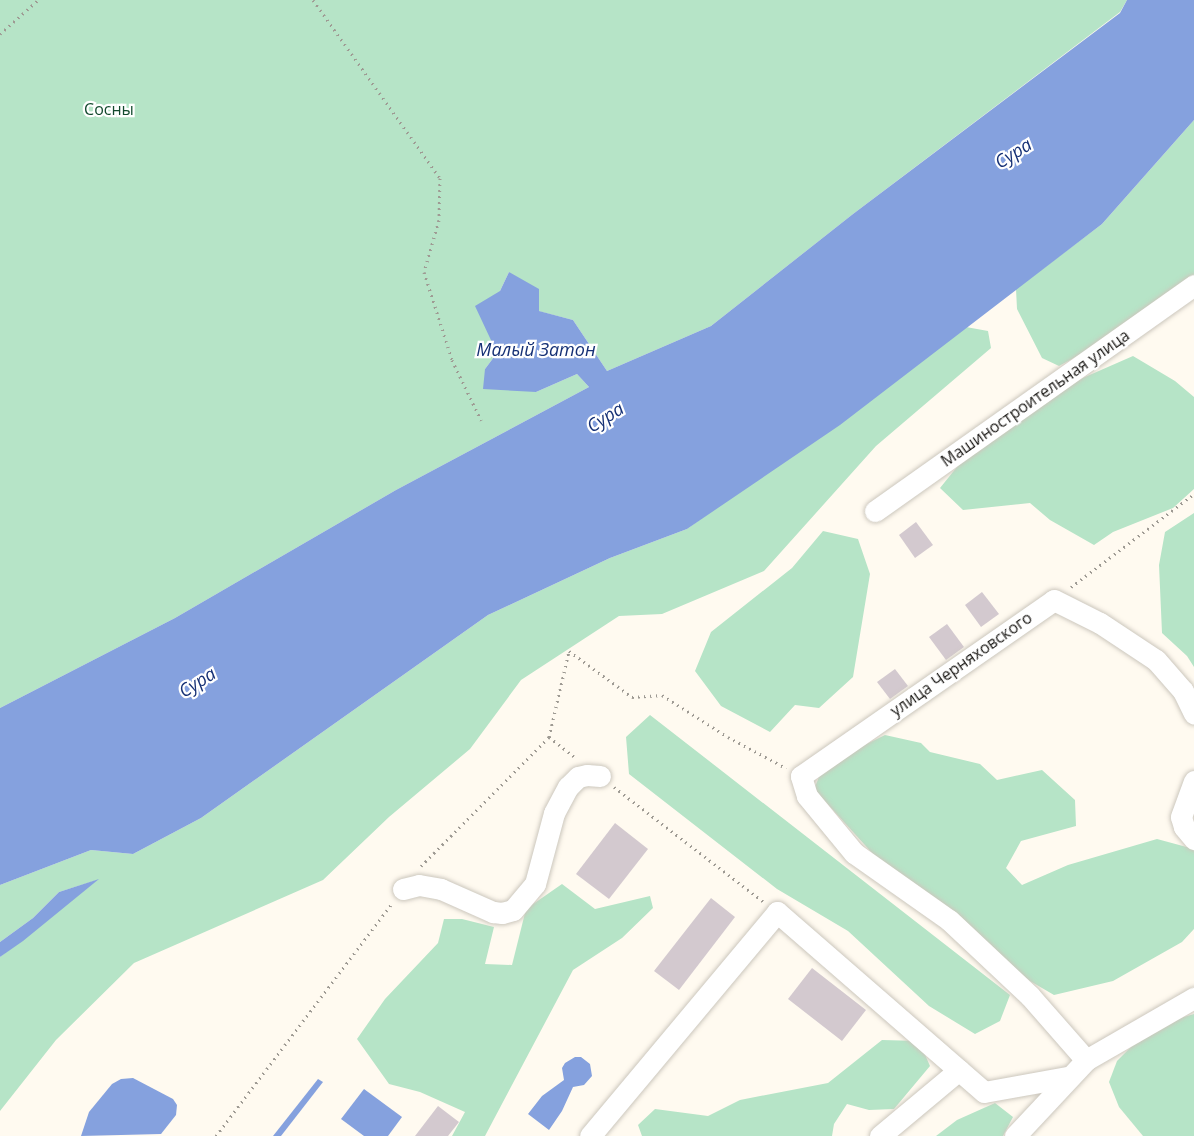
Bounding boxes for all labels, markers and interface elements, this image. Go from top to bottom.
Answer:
park label: Сосны [84,99,134,119]
water label: Сура [991,133,1035,173]
street label: Машиностроительная улица [937,325,1133,471]
water label: Малый Затон [476,338,596,360]
water label: Сура [583,397,627,437]
street label: улица Черняховского [886,608,1036,720]
water label: Сура [175,662,219,702]

